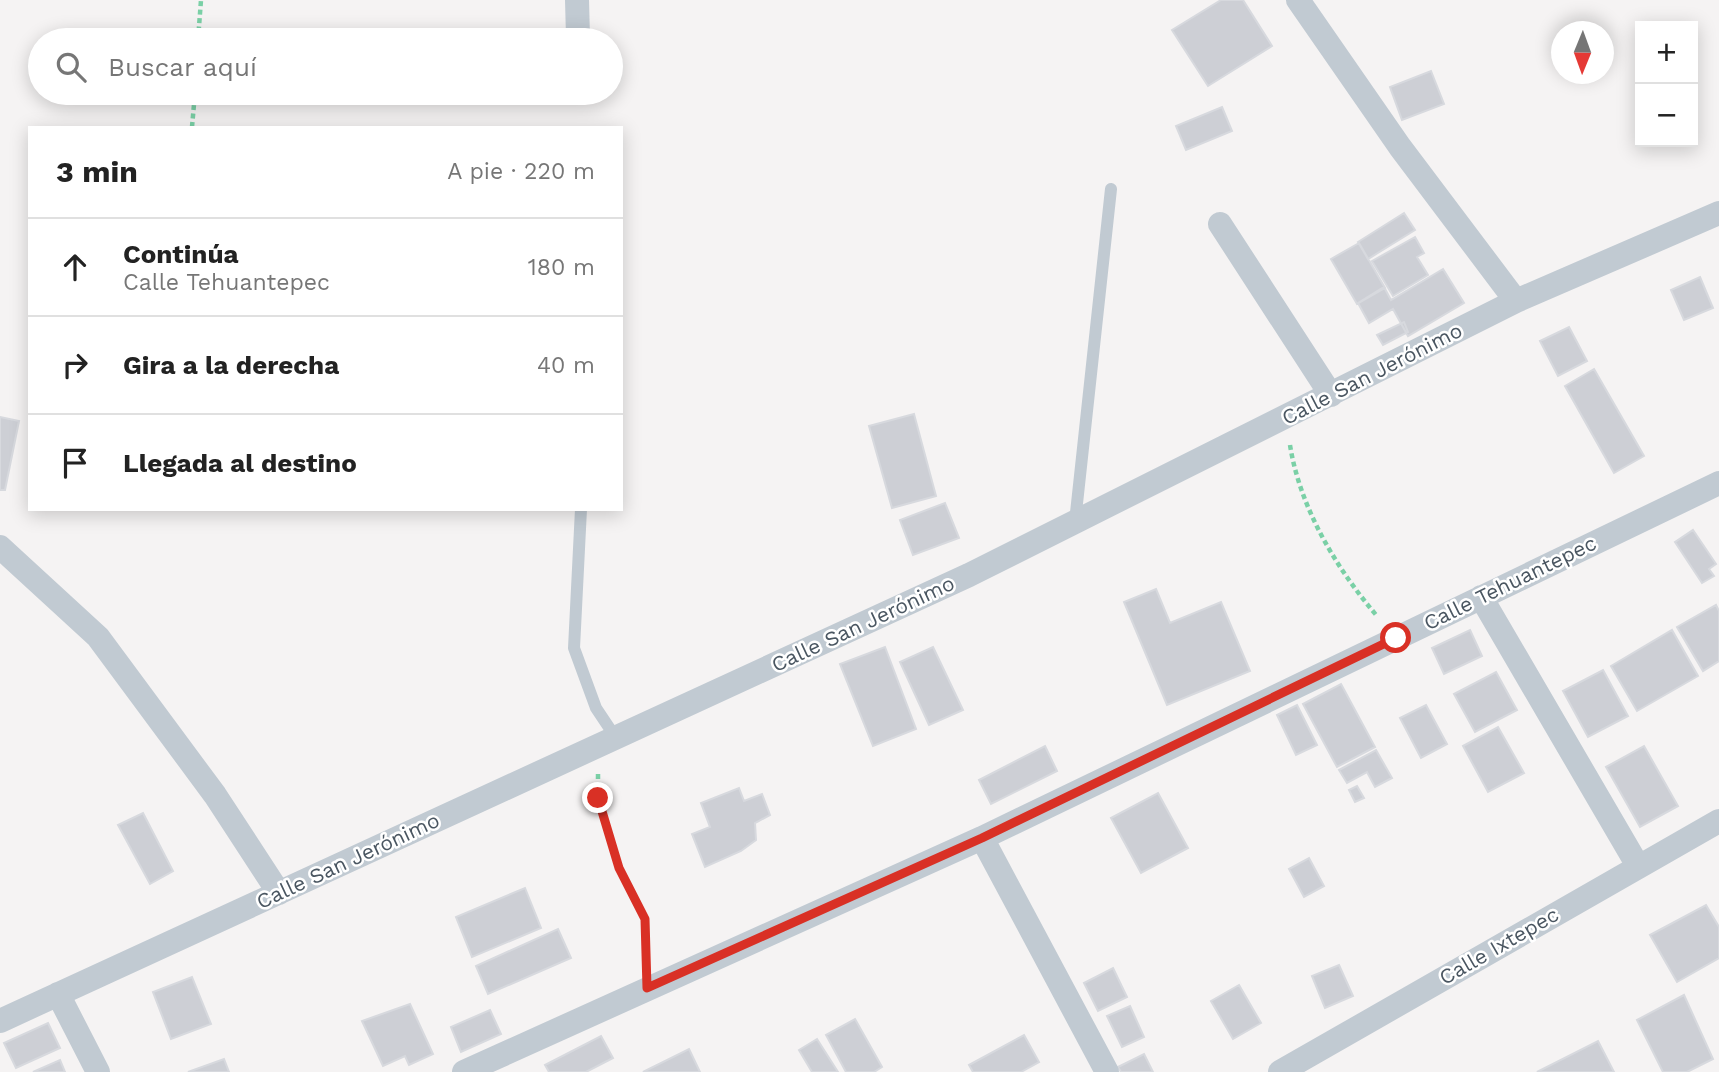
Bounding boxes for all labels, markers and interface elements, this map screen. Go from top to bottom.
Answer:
north arrow [1551,21,1614,84]
map controls [1635,21,1698,147]
button: + [1635,21,1698,84]
search box [28,28,623,105]
icon: search [52,48,90,86]
text: Buscar aquí [108,52,257,82]
button: − [1635,84,1698,147]
text: 3 min [56,154,138,189]
text: A pie · 220 m [447,158,595,185]
text: Continúa [123,239,239,269]
icon: ahead [56,248,94,286]
text: 180 m [528,254,595,281]
text: Calle Tehuantepec [123,269,330,296]
street label: Calle San Jerónimo [1277,317,1466,430]
icon: right [56,346,94,384]
text: Gira a la derecha [123,350,339,380]
text: 40 m [537,352,595,379]
icon: arrive [56,444,94,482]
text: Llegada al destino [123,448,357,478]
street label: Calle Tehuantepec [1419,530,1600,635]
street label: Calle San Jerónimo [767,570,958,677]
route start [1380,622,1411,653]
route end [582,782,613,813]
street label: Calle San Jerónimo [252,807,443,914]
street label: Calle Ixtepec [1435,901,1563,990]

